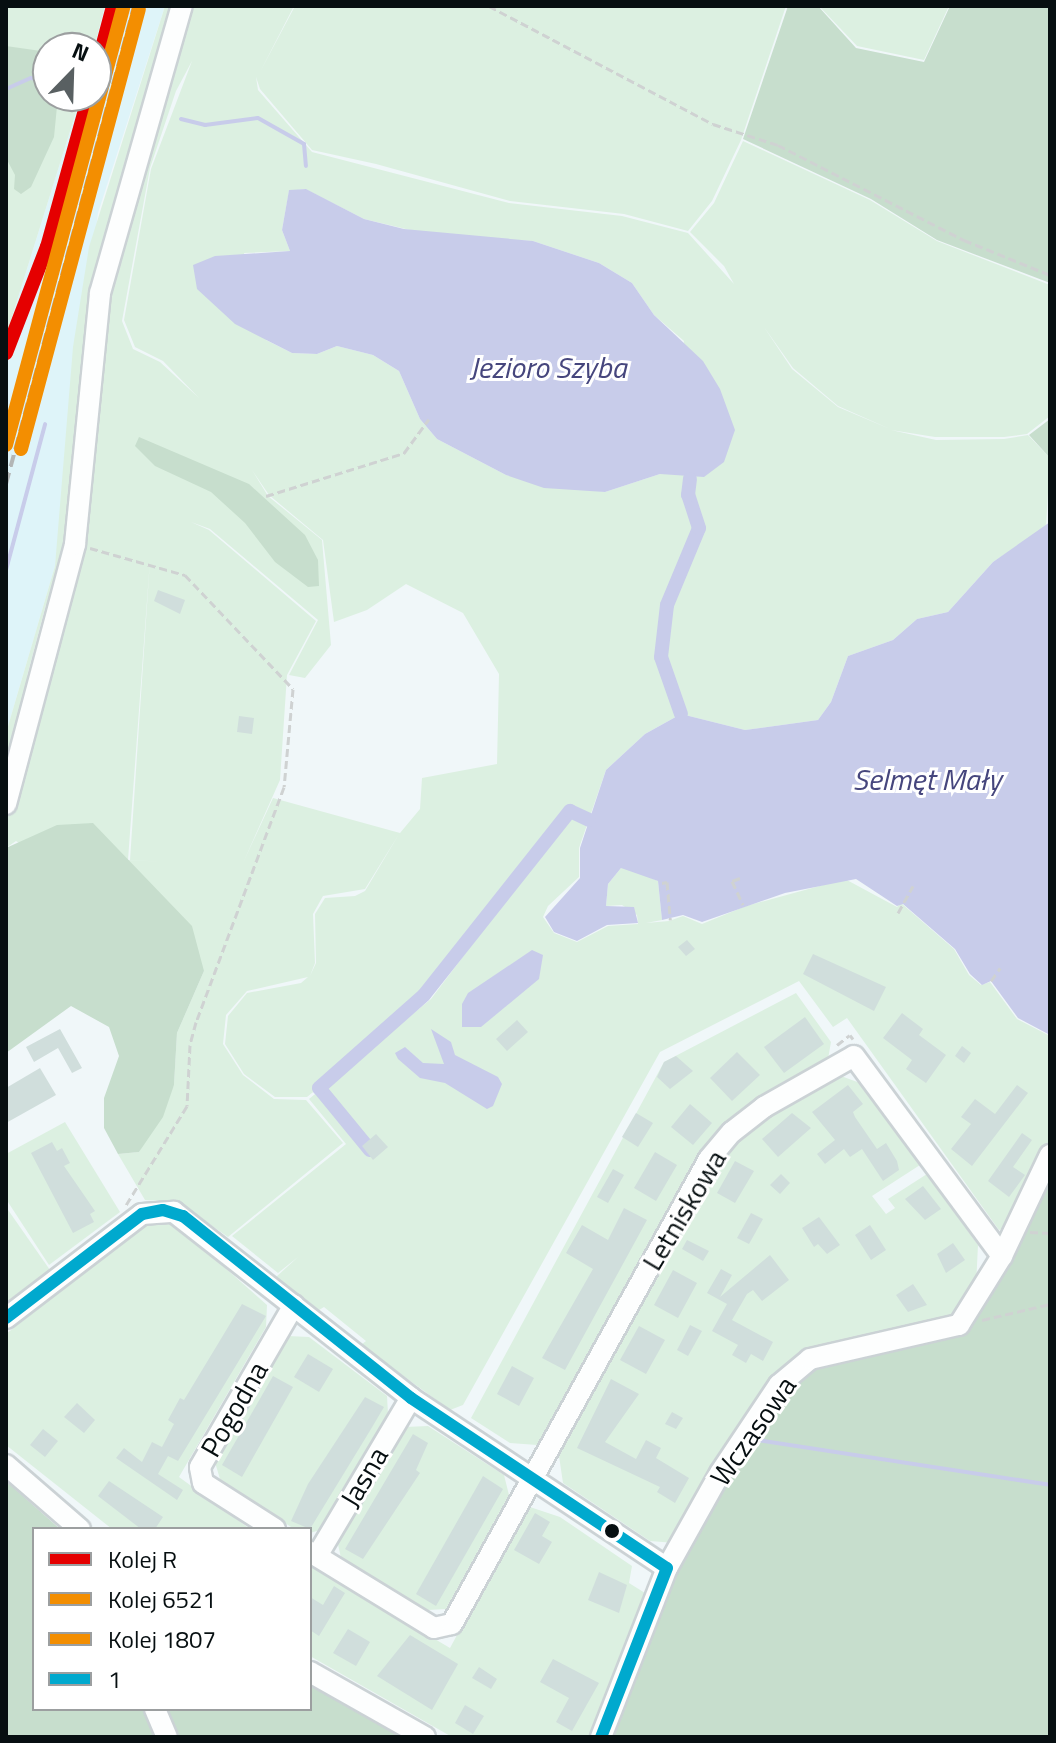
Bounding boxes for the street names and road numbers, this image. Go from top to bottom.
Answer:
street label: Letniskowa [635,1144,733,1276]
street label: Pogodna [193,1355,275,1463]
street label: Wczasowa [703,1370,803,1492]
street label: Jasna [333,1441,395,1513]

